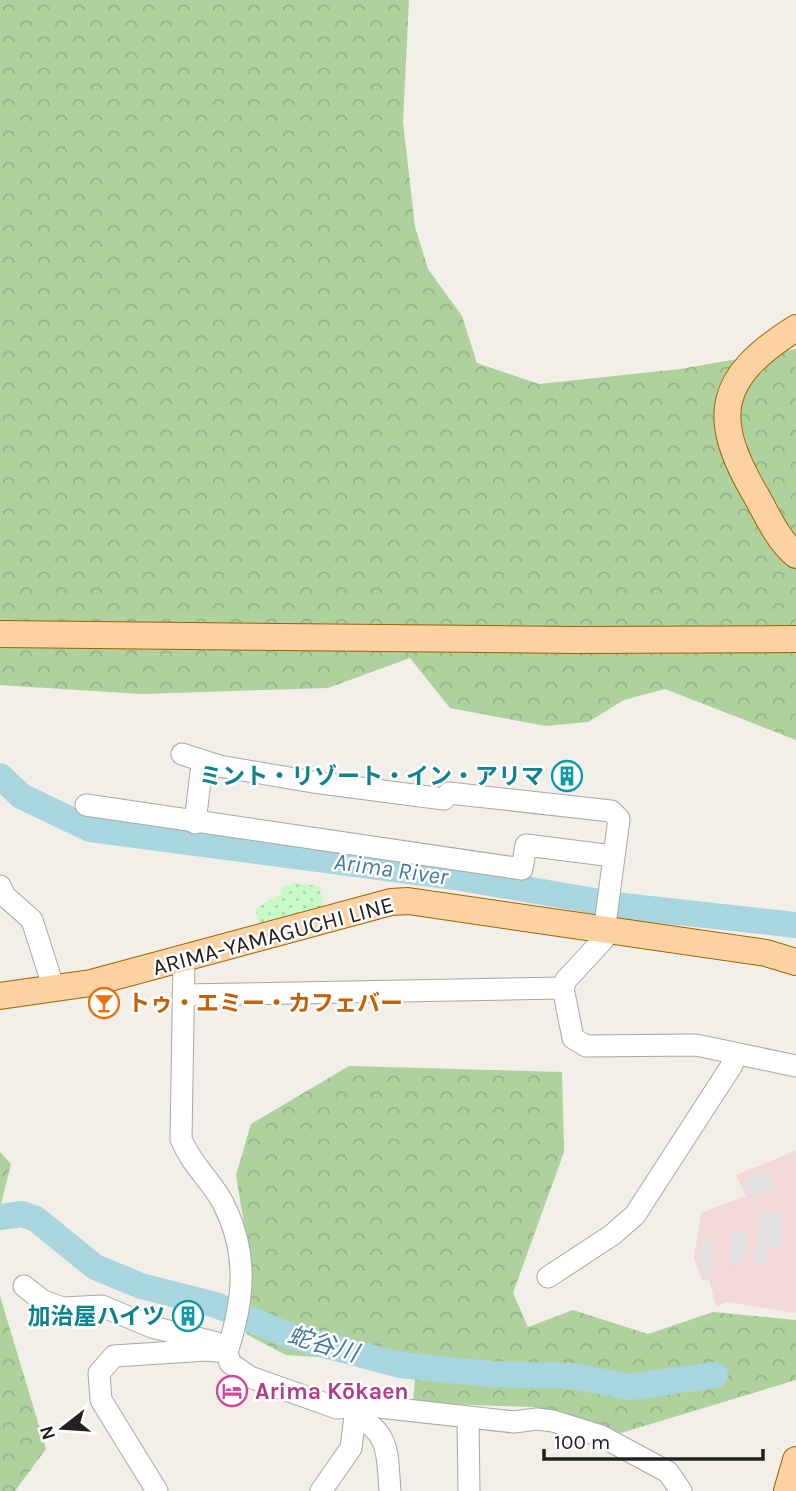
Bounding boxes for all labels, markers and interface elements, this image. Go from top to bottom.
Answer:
building icon: ミント・リゾート・イン・アリマ [550,759,584,793]
place label: ミント・リゾート・イン・アリマ [199,763,544,790]
water label: Arima River [332,847,450,891]
street label: ARIMA-YAMAGUCHI LINE [150,891,396,981]
bar icon: トゥ・エミー・カフェバー [87,986,121,1020]
place label: トゥ・エミー・カフェバー [127,990,403,1017]
building icon: 加治屋ハイツ [171,1299,205,1333]
place label: 加治屋ハイツ [27,1303,165,1330]
water label: 蛇谷川 [285,1321,364,1368]
hotel icon: Arima Kōkaen [215,1374,249,1408]
place label: Arima Kōkaen [255,1378,409,1405]
north arrow [28,1393,98,1463]
scale bar [544,1418,763,1462]
text: N [35,1423,60,1442]
text: 100 m [554,1430,611,1454]

